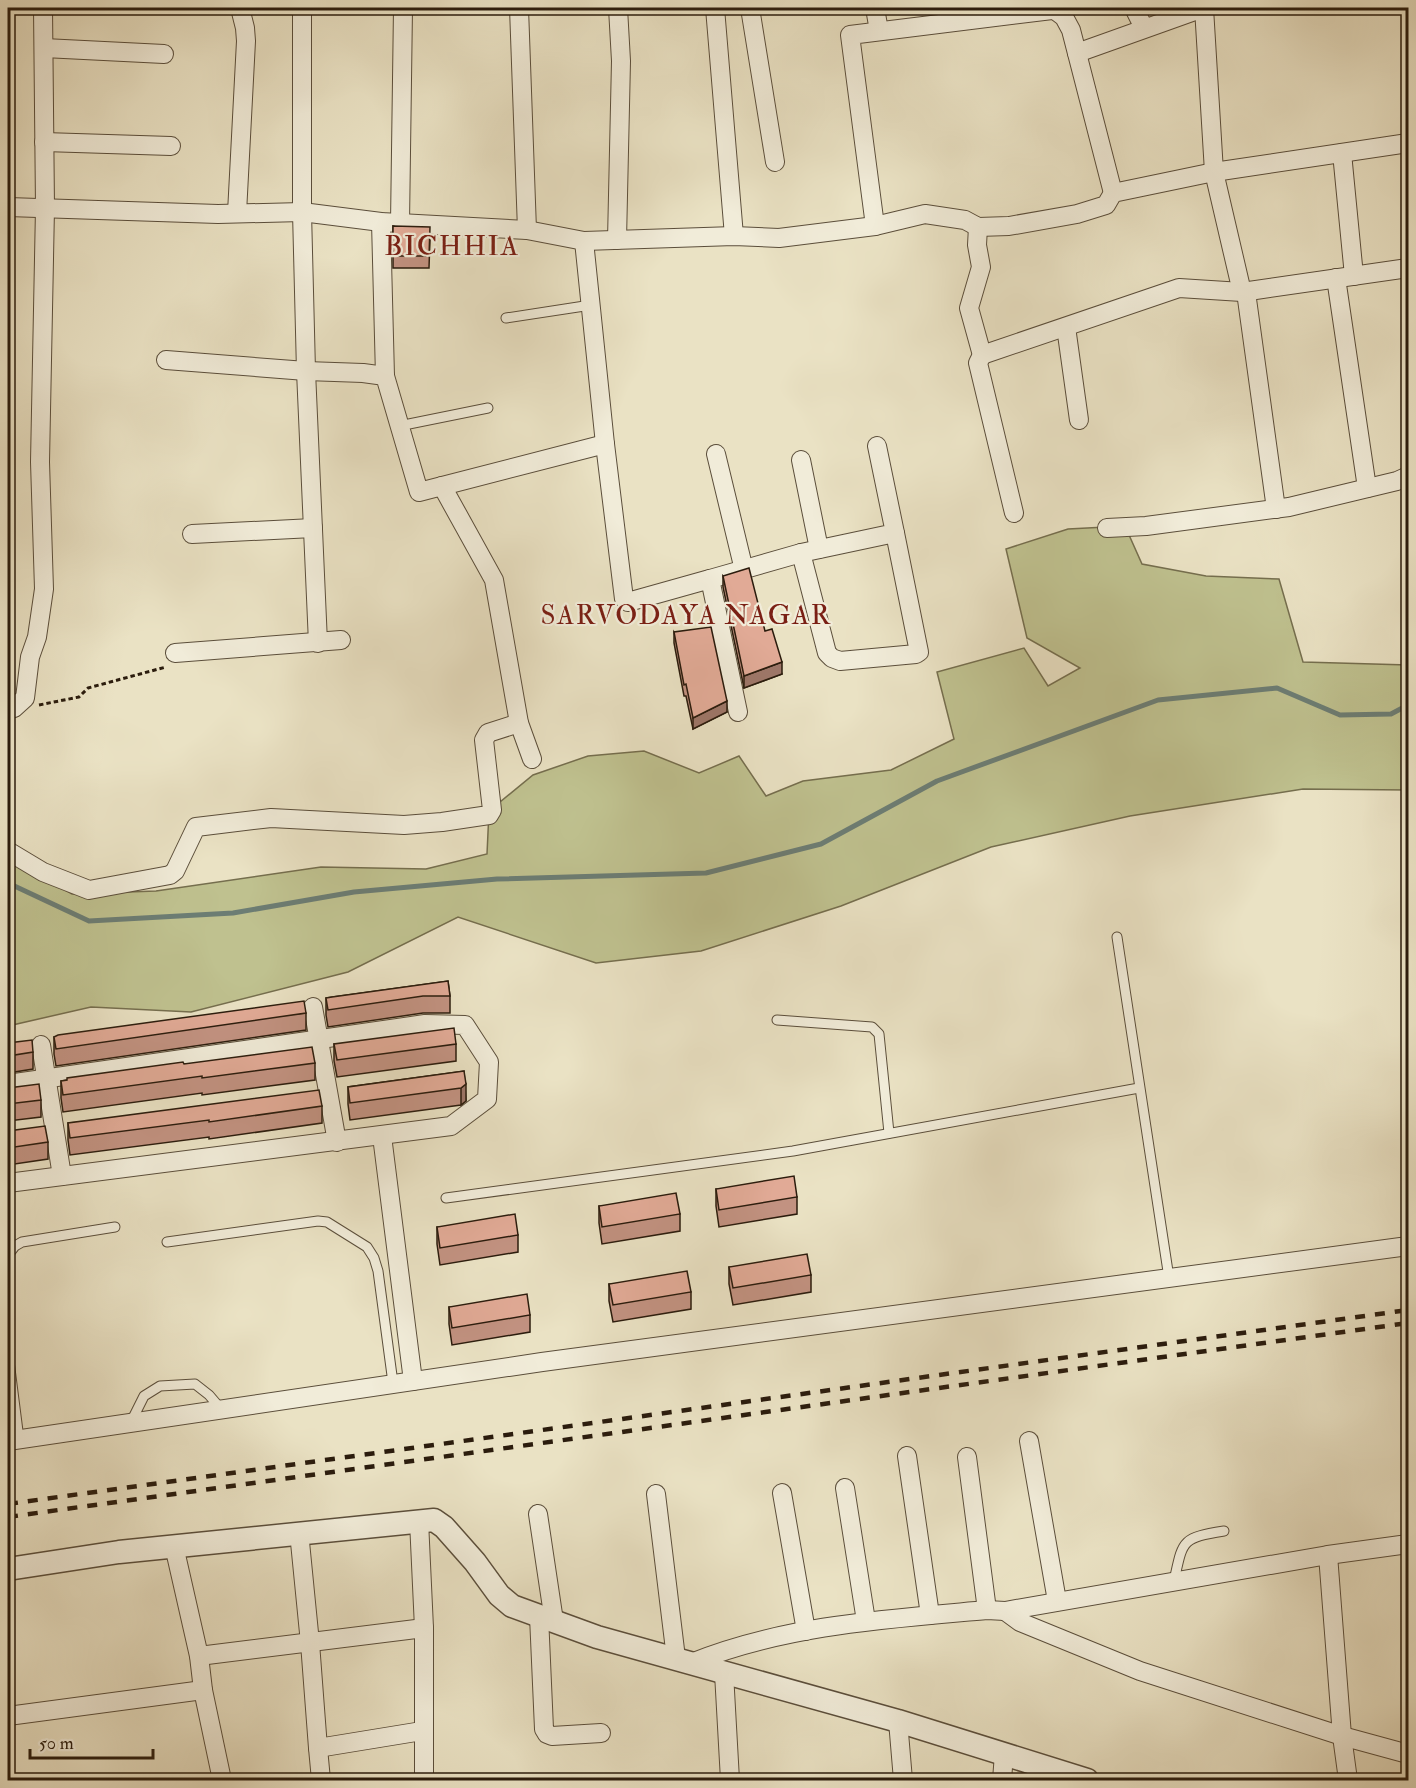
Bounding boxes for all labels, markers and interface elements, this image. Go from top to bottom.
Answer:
district label: BICHHIA [384,229,520,264]
district label: SARVODAYA NAGAR [540,599,832,632]
scale bar [30,1722,153,1760]
text: 50 m [39,1732,74,1755]

